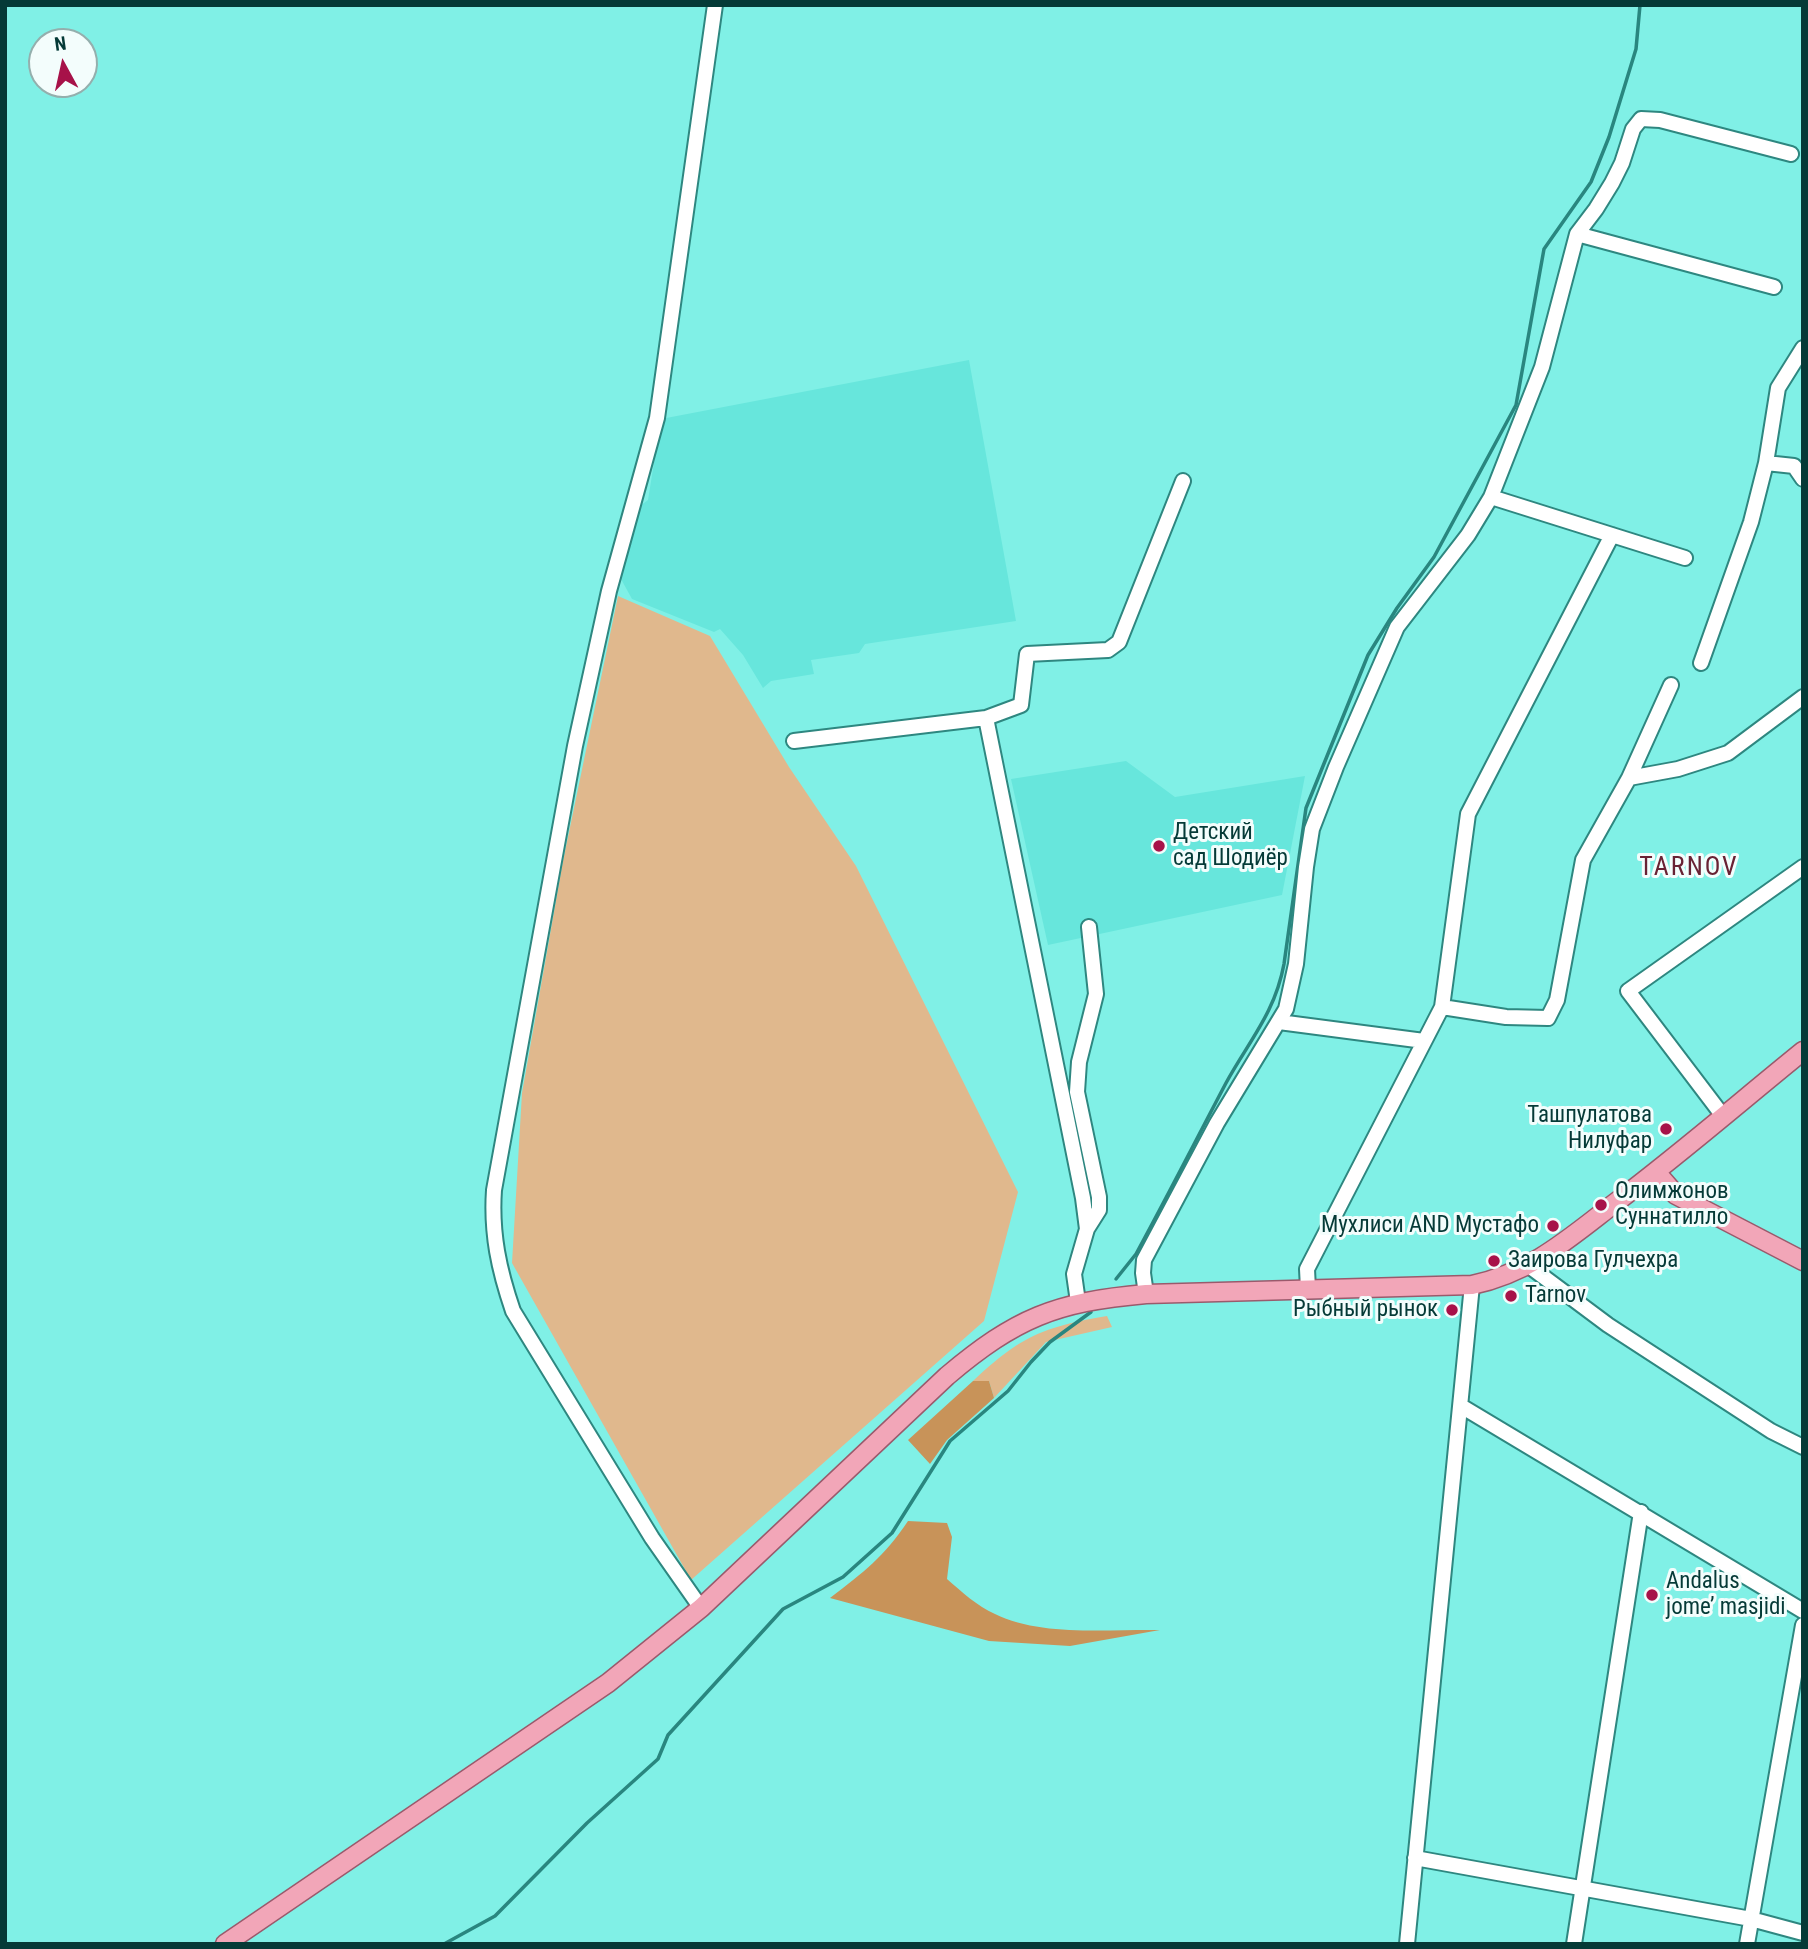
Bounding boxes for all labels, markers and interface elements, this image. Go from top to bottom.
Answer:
north arrow [28,28,98,98]
text: N [53,31,68,56]
place label: Детский сад Шодиёр [1173,819,1288,873]
marker: Детский сад Шодиёр [1151,838,1167,854]
district label: TARNOV [1640,852,1738,884]
place label: Ташпулатова Нилуфар [1527,1102,1652,1156]
marker: Ташпулатова Нилуфар [1658,1121,1674,1137]
place label: Олимжонов Суннатилло [1615,1178,1729,1232]
marker: Олимжонов Суннатилло [1593,1197,1609,1213]
place label: Мухлиси AND Мустафо [1321,1212,1539,1240]
marker: Мухлиси AND Мустафо [1545,1218,1561,1234]
place label: Заирова Гулчехра [1508,1247,1678,1275]
marker: Заирова Гулчехра [1486,1253,1502,1269]
place label: Tarnov [1525,1282,1586,1310]
marker: Tarnov [1503,1288,1519,1304]
place label: Рыбный рынок [1293,1296,1438,1324]
marker: Рыбный рынок [1444,1302,1460,1318]
place label: Andalus jome’ masjidi [1666,1568,1786,1622]
marker: Andalus jome’ masjidi [1644,1587,1660,1603]

